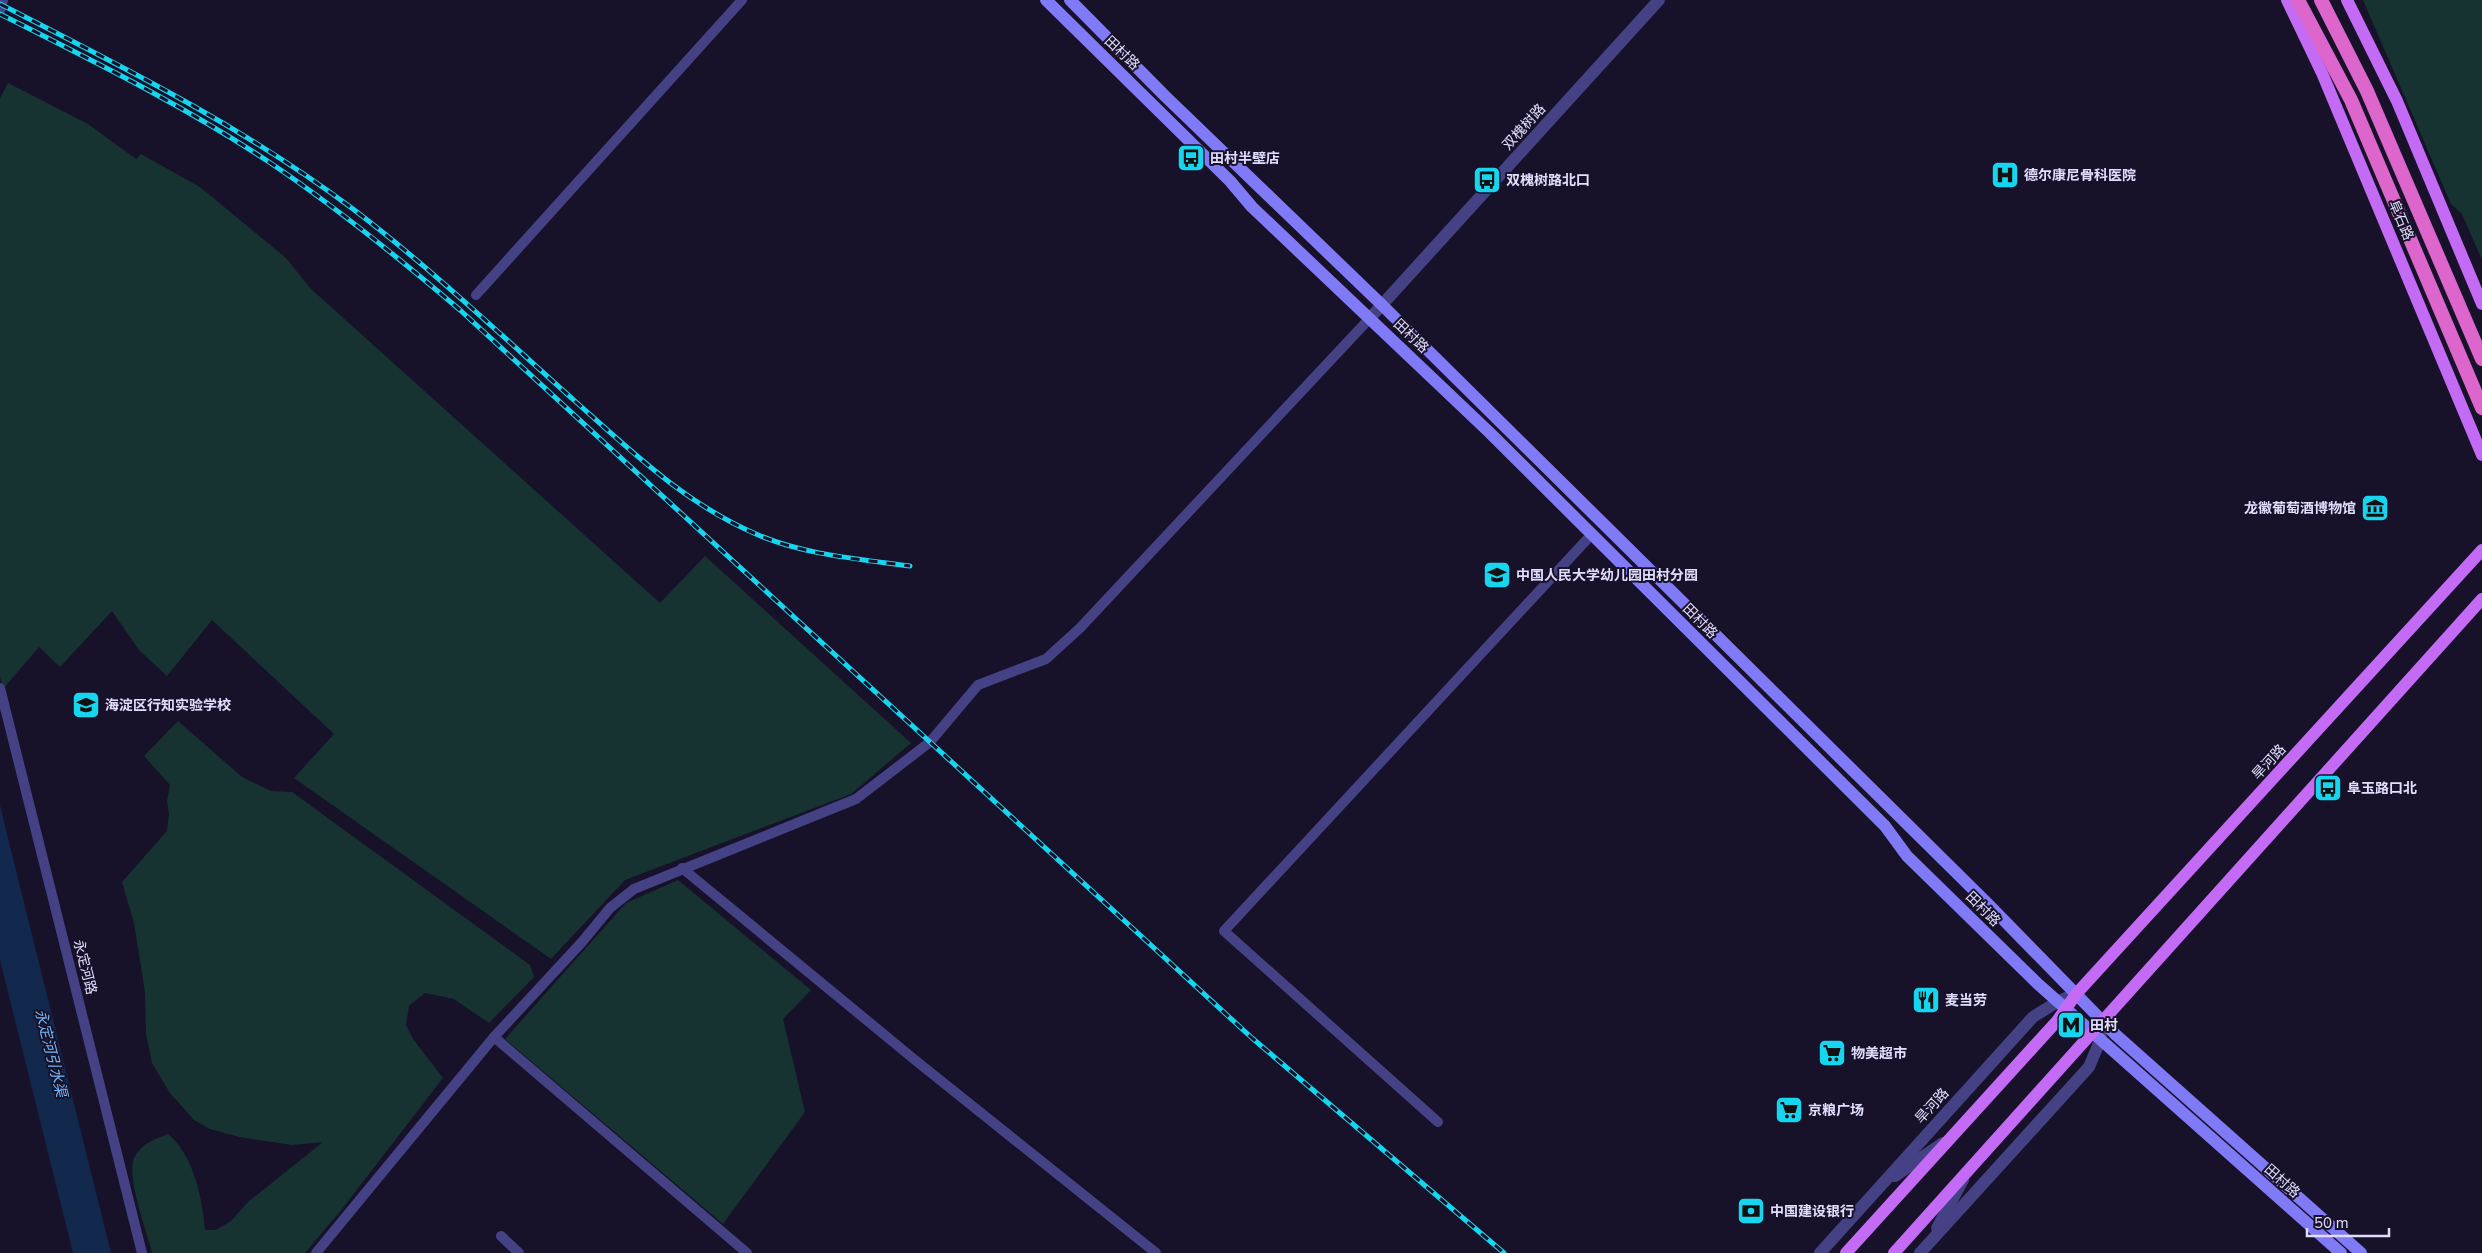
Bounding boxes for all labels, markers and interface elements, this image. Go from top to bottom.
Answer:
street label: 田村路 [1100,32,1144,74]
street label: 双槐树路 [1498,100,1550,154]
bus stop icon: 田村半壁店 [1176,143,1206,173]
place label: 田村半壁店 [1210,149,1280,168]
hospital icon: 德尔康尼骨科医院 [1990,160,2020,190]
bus stop icon: 双槐树路北口 [1472,165,1502,195]
place label: 德尔康尼骨科医院 [2024,166,2136,185]
place label: 双槐树路北口 [1506,171,1590,190]
street label: 阜石路 [2384,197,2418,243]
street label: 田村路 [1389,315,1433,357]
museum icon: 龙徽葡萄酒博物馆 [2360,493,2390,523]
place label: 龙徽葡萄酒博物馆 [2244,499,2356,518]
school or university icon: 中国人民大学幼儿园田村分园 [1482,560,1512,590]
place label: 中国人民大学幼儿园田村分园 [1516,566,1698,585]
street label: 田村路 [1678,599,1722,643]
school or university icon: 海淀区行知实验学校 [71,690,101,720]
place label: 海淀区行知实验学校 [105,696,231,715]
street label: 旱河路 [2248,740,2290,784]
bus stop icon: 阜玉路口北 [2313,773,2343,803]
place label: 阜玉路口北 [2347,779,2417,798]
street label: 田村路 [1961,887,2005,931]
street label: 永定河路 [69,938,101,996]
restaurant icon: 麦当劳 [1911,985,1941,1015]
place label: 麦当劳 [1945,991,1987,1010]
water label: 永定河引水渠 [30,1007,72,1101]
metro station icon: 田村 [2056,1010,2086,1040]
place label: 田村 [2090,1016,2118,1035]
supermarket icon: 物美超市 [1817,1038,1847,1068]
place label: 物美超市 [1851,1044,1907,1063]
street label: 旱河路 [1911,1084,1953,1128]
supermarket icon: 京粮广场 [1774,1095,1804,1125]
place label: 京粮广场 [1808,1101,1864,1120]
street label: 田村路 [2260,1160,2304,1202]
bank icon: 中国建设银行 [1736,1196,1766,1226]
place label: 中国建设银行 [1770,1202,1854,1221]
scale bar [2307,1206,2390,1238]
text: 50 m [2314,1213,2349,1233]

